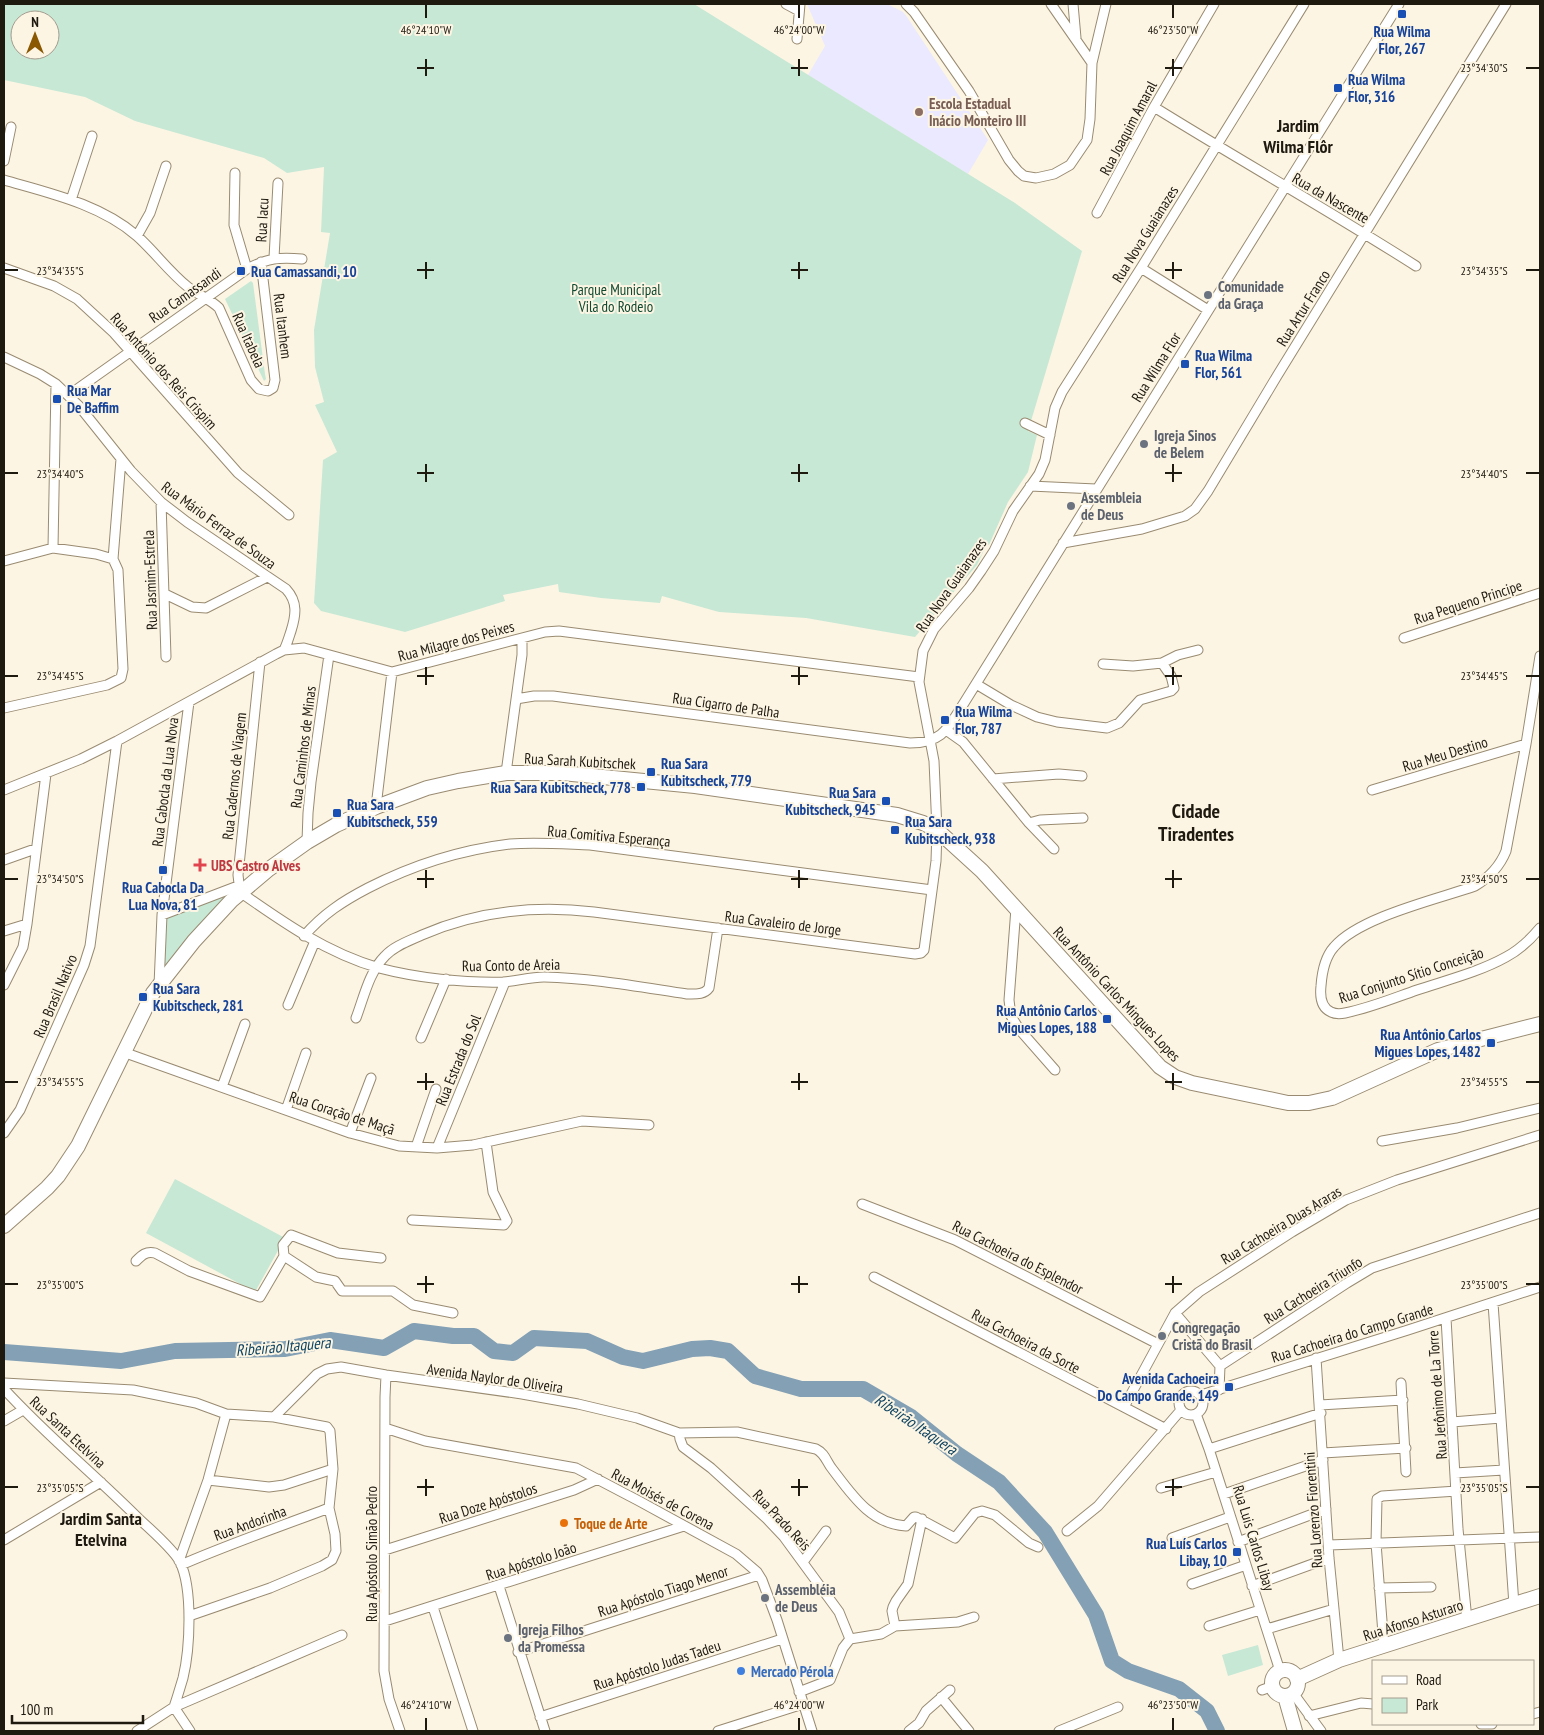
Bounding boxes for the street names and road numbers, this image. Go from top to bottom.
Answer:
street label: Rua Joaquim Amaral [1095,77,1161,178]
street label: Rua da Nascente [1289,168,1373,228]
street label: Rua Nova Guaianazes [1108,182,1182,286]
street label: Rua Iacu [251,197,273,243]
street label: Rua Camassandi [145,263,225,327]
street label: Rua Artur Franco [1272,266,1334,350]
street label: Rua Itanhem [270,292,296,360]
street label: Rua Antônio dos Reis Crispim [107,309,221,433]
street label: Rua Itabela [228,309,270,371]
street label: Rua Wilma Flor [1127,328,1185,405]
street label: Rua Mário Ferraz de Souza [158,477,280,573]
street label: Rua Jasmim-Estrela [139,530,161,630]
street label: Rua Nova Guaianazes [912,534,990,636]
street label: Rua Pequeno Principe [1412,576,1524,628]
street label: Rua Milagre dos Peixes [396,616,516,666]
street label: Rua Caminhos de Minas [286,685,320,809]
street label: Rua Cigarro de Palha [671,688,781,722]
street label: Rua Cadernos de Viagem [218,711,250,841]
street label: Rua Cabocla da Lua Nova [148,716,182,848]
street label: Rua Meu Destino [1400,732,1490,776]
street label: Rua Sarah Kubitschek [524,749,636,773]
street label: Rua Comitiva Esperança [547,821,671,851]
street label: Rua Cavaleiro de Jorge [724,906,842,940]
street label: Rua Antônio Carlos Mingues Lopes [1049,922,1185,1066]
street label: Rua Conjunto Sítio Conceição [1336,943,1486,1007]
street label: Rua Brasil Nativo [29,951,81,1041]
street label: Rua Conto de Areia [462,955,560,975]
street label: Rua Estrada do Sol [431,1011,485,1108]
street label: Rua Coração de Maçã [287,1087,397,1139]
street label: Rua Cachoeira Duas Araras [1217,1181,1345,1269]
street label: Rua Cachoeira do Esplendor [949,1216,1087,1299]
street label: Rua Cachoeira Triunfo [1260,1252,1366,1328]
street label: Rua Cachoeira do Campo Grande [1269,1299,1435,1367]
street label: Rua Cachoeira da Sorte [969,1304,1083,1378]
street label: Rua Jerônimo de La Torre [1423,1330,1451,1460]
street label: Avenida Naylor de Oliveira [426,1359,564,1397]
street label: Rua Santa Etelvina [26,1392,110,1472]
street label: Rua Lorenzo Fiorentini [1299,1451,1327,1569]
street label: Rua Moisés de Corena [608,1464,718,1534]
street label: Rua Doze Apóstolos [437,1478,539,1528]
street label: Rua Luis Carlos Libay [1229,1483,1279,1594]
street label: Rua Prado Reis [749,1485,815,1555]
street label: Rua Apóstolo Simão Pedro [362,1486,381,1622]
street label: Rua Andorinha [211,1501,289,1545]
street label: Rua Apóstolo João [483,1537,579,1585]
street label: Rua Apóstolo Tiago Menor [595,1561,731,1621]
street label: Rua Afonso Asturaro [1361,1595,1465,1645]
street label: Rua Apóstolo Judas Tadeu [591,1636,723,1694]

